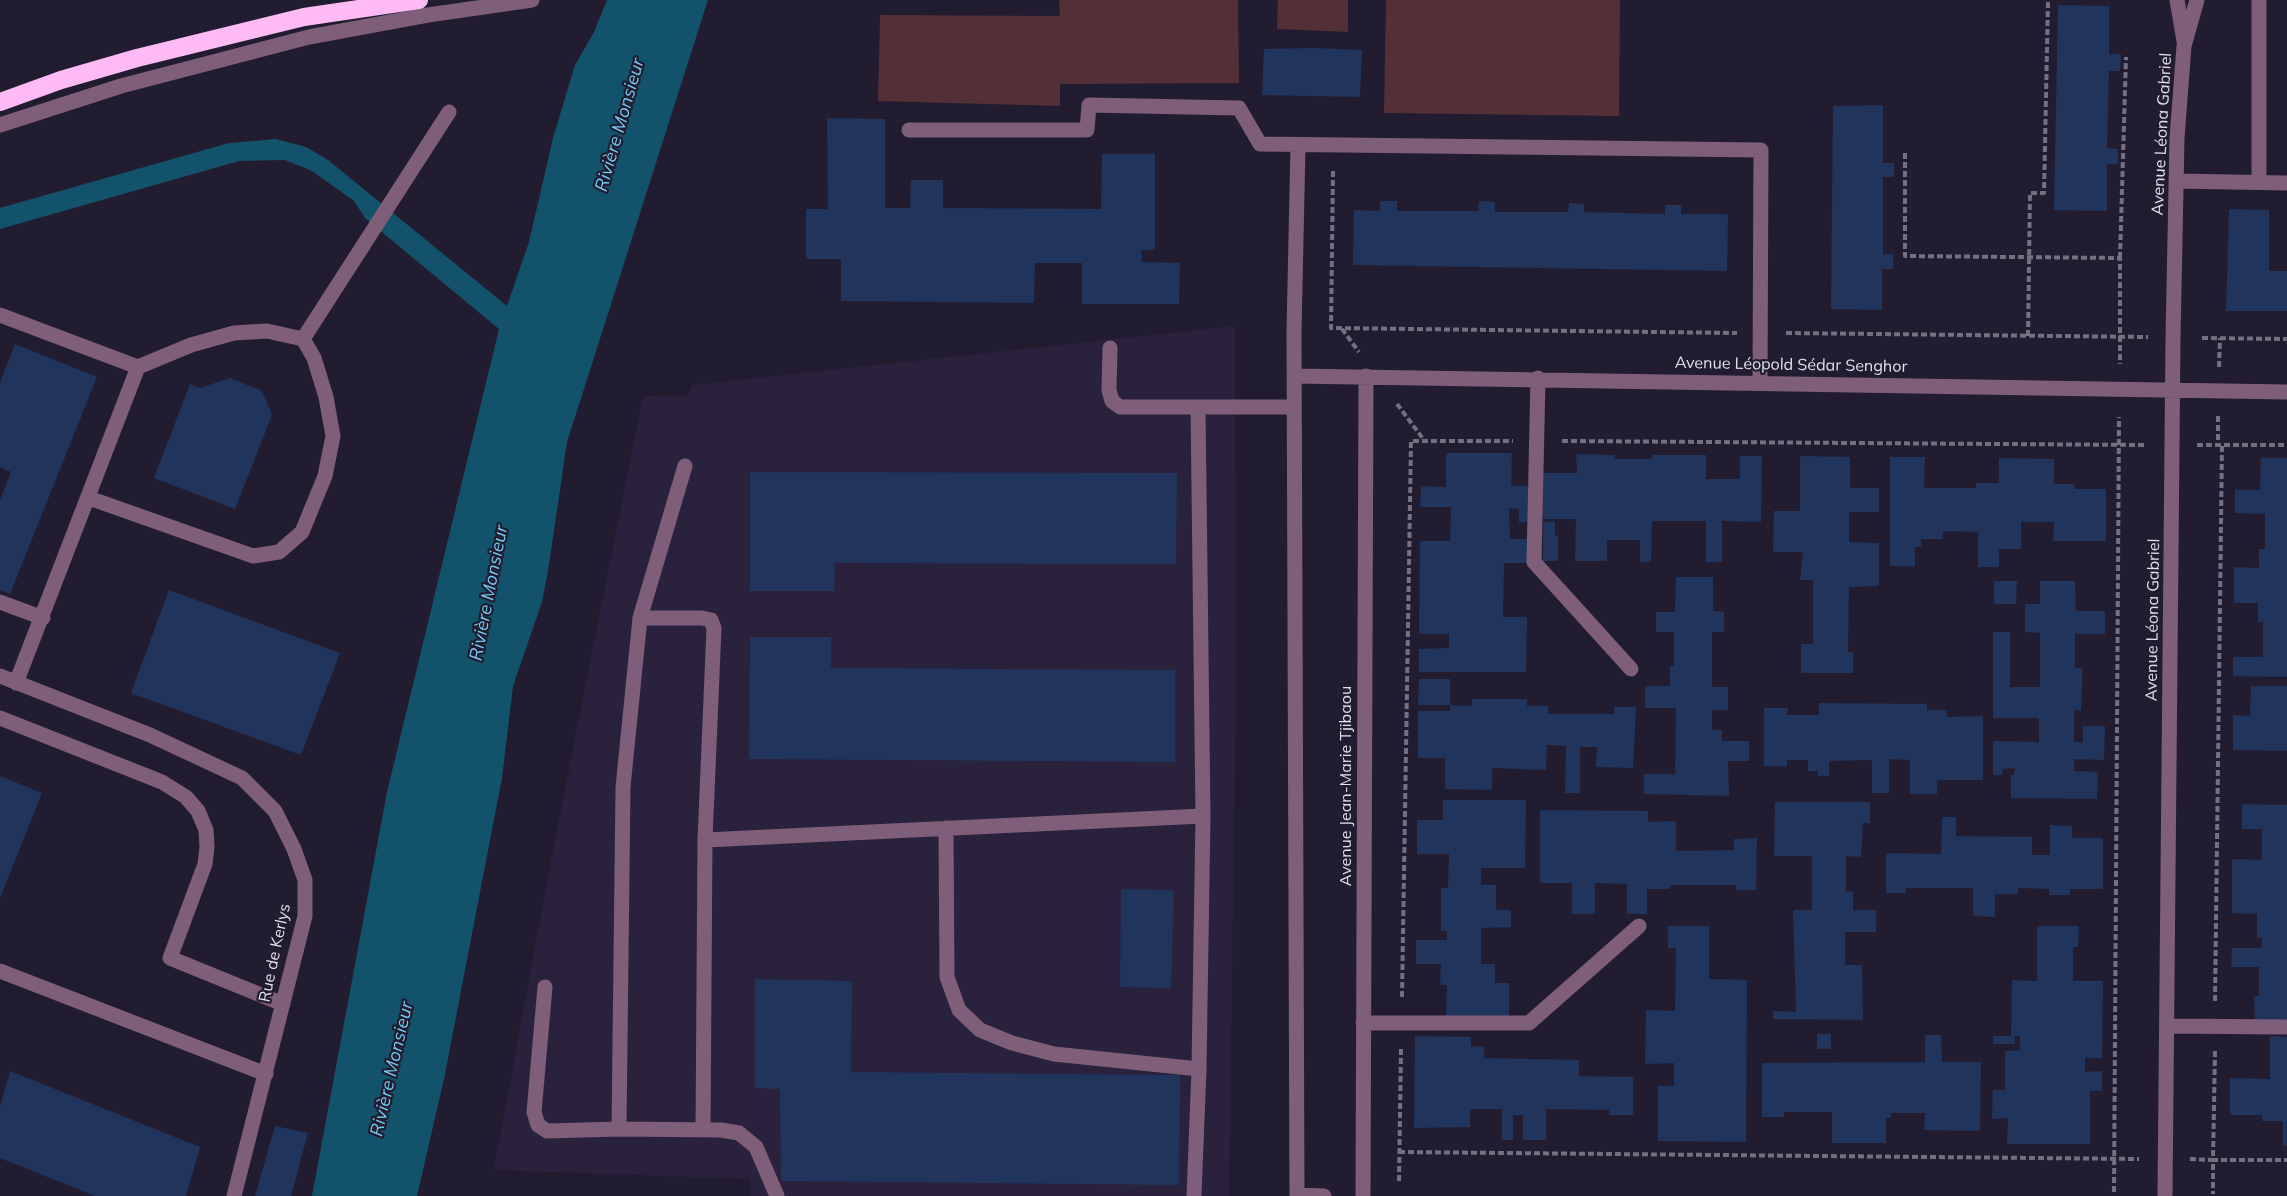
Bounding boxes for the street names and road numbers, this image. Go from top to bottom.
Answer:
street label: Avenue Léona Gabriel [2148,52,2176,216]
street label: Avenue Léopold Sédar Senghor [1675,353,1907,377]
street label: Avenue Léona Gabriel [2142,539,2164,701]
street label: Avenue Jean-Marie Tjibaou [1336,686,1356,886]
street label: Rue de Kerlys [255,902,295,1004]

